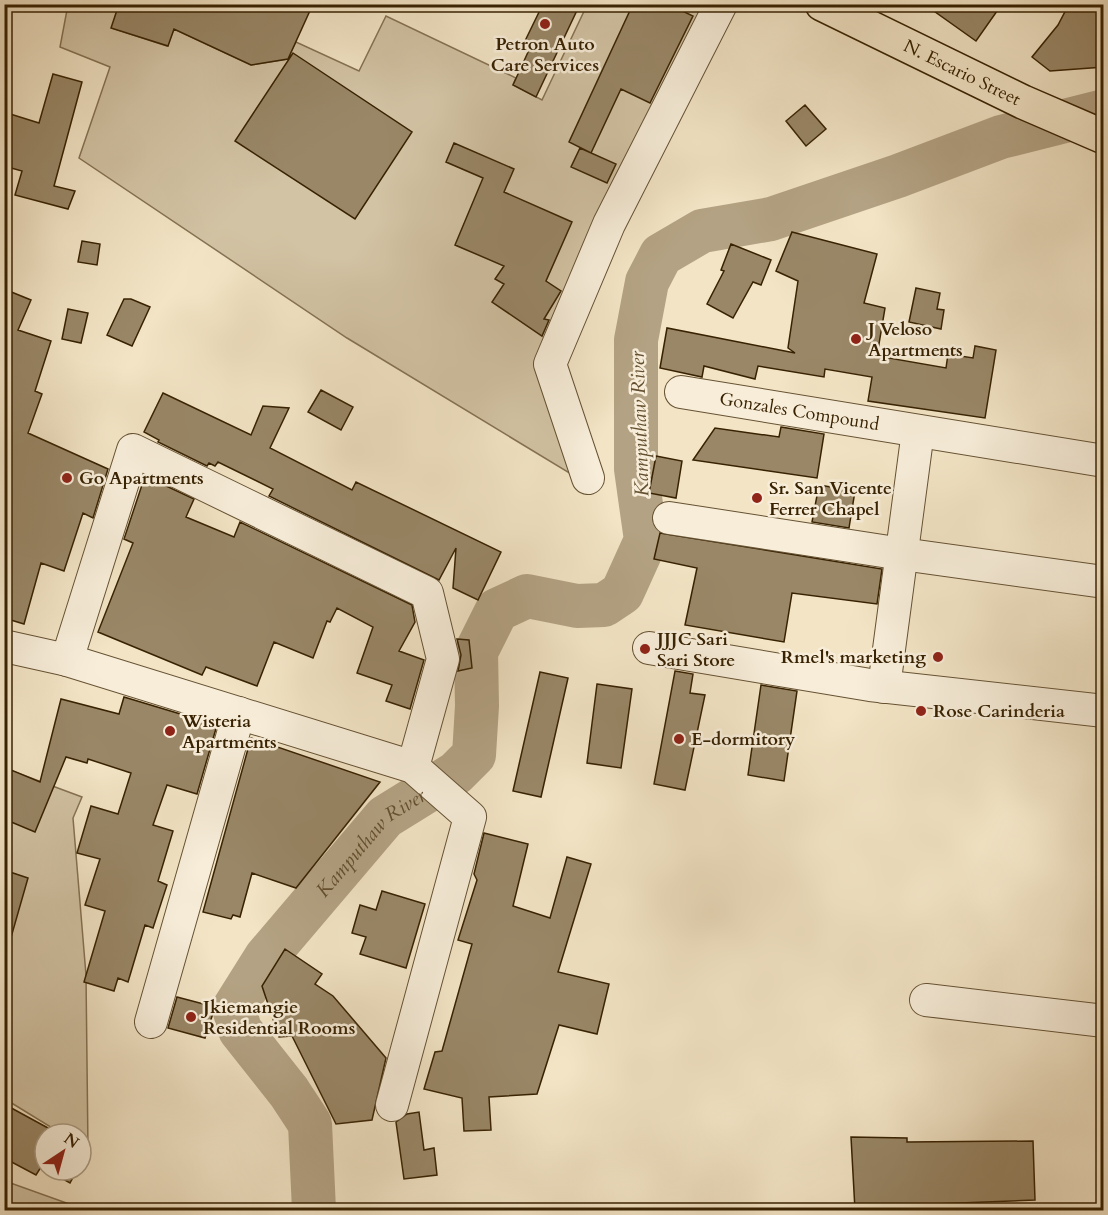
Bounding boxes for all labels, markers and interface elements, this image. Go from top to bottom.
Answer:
marker: Petron Auto Care Services [538,17,552,31]
place label: Petron Auto Care Services [491,32,599,78]
street label: N. Escario Street [899,34,1025,112]
place label: J Veloso Apartments [865,317,963,363]
marker: J Veloso Apartments [849,332,863,346]
water label: Kamputhaw River [623,349,656,497]
street label: Gonzales Compound [718,386,881,437]
place label: Go Apartments [79,466,204,491]
marker: Go Apartments [60,471,74,485]
place label: Sr. San Vicente Ferrer Chapel [769,476,892,522]
marker: Sr. San Vicente Ferrer Chapel [750,491,764,505]
place label: JJJC Sari Sari Store [654,627,735,673]
marker: JJJC Sari Sari Store [638,642,652,656]
place label: Rmel's marketing [781,645,926,670]
marker: Rmel's marketing [931,650,945,664]
place label: Rose Carinderia [933,699,1065,724]
marker: Rose Carinderia [914,704,928,718]
place label: Wisteria Apartments [181,709,277,755]
marker: Wisteria Apartments [163,724,177,738]
place label: E-dormitory [691,727,796,752]
marker: E-dormitory [672,732,686,746]
water label: Kamputhaw River [310,782,432,903]
place label: Jkiemangie Residential Rooms [200,995,355,1041]
marker: Jkiemangie Residential Rooms [184,1010,198,1024]
north arrow [33,1122,93,1182]
text: N [59,1128,83,1154]

